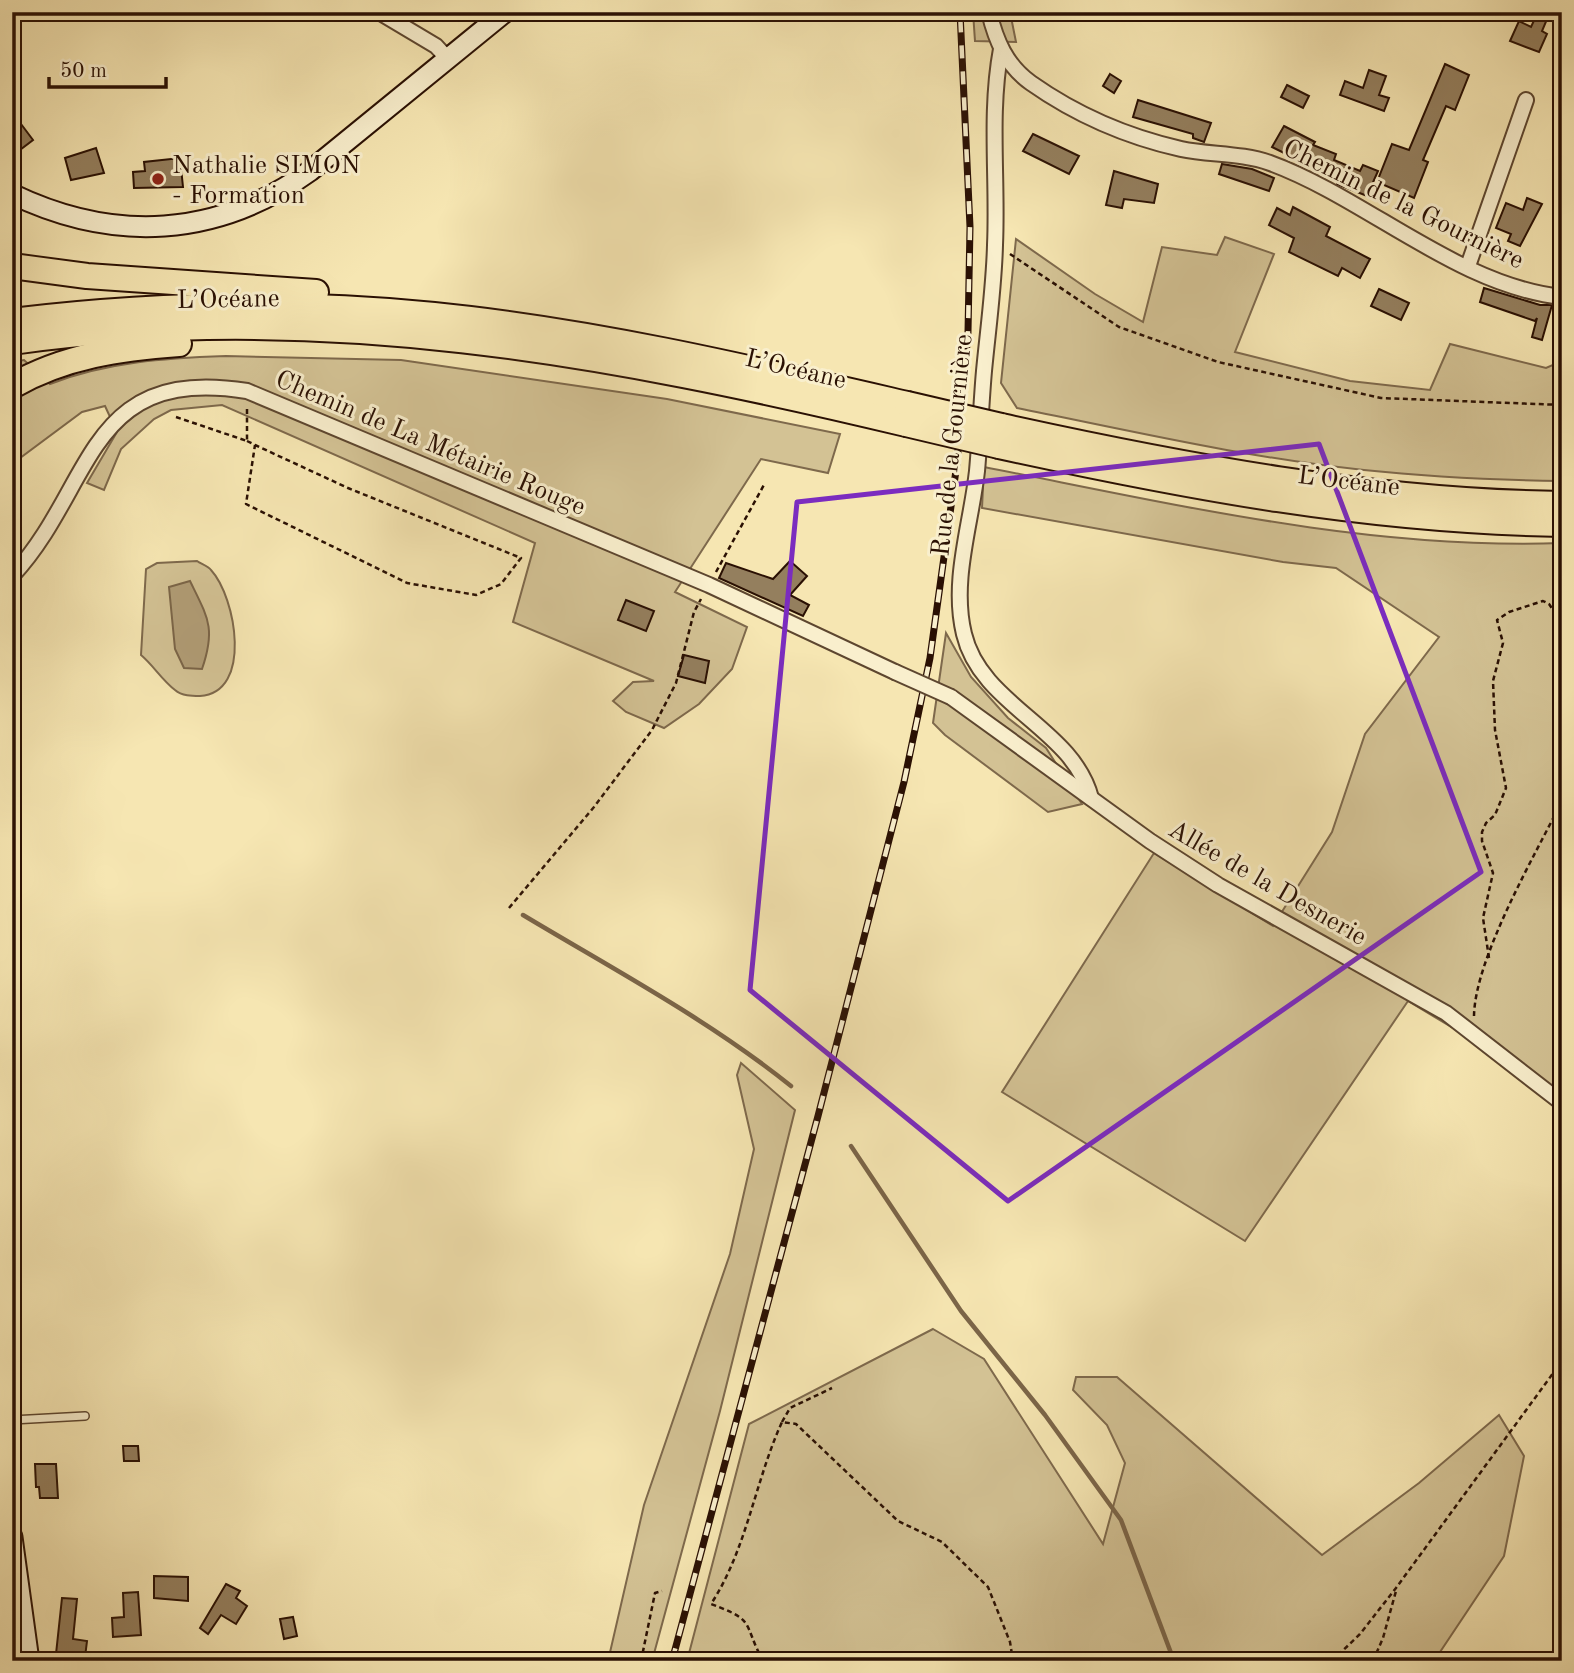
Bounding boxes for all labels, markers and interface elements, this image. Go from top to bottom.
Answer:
scale bar [49,46,166,90]
text: 50 m [60,61,107,82]
street label: Chemin de la Gournière [1279,135,1528,274]
place label: Nathalie SIMON - Formation [172,153,361,209]
marker: Nathalie SIMON - Formation [150,171,166,187]
street label: L’Océane [176,286,280,314]
street label: Rue de la Gournière [928,333,978,558]
street label: L’Océane [742,346,849,394]
street label: Chemin de La Métairie Rouge [271,367,589,521]
street label: L’Océane [1296,463,1401,501]
street label: Allée de la Desnerie [1163,816,1371,951]

